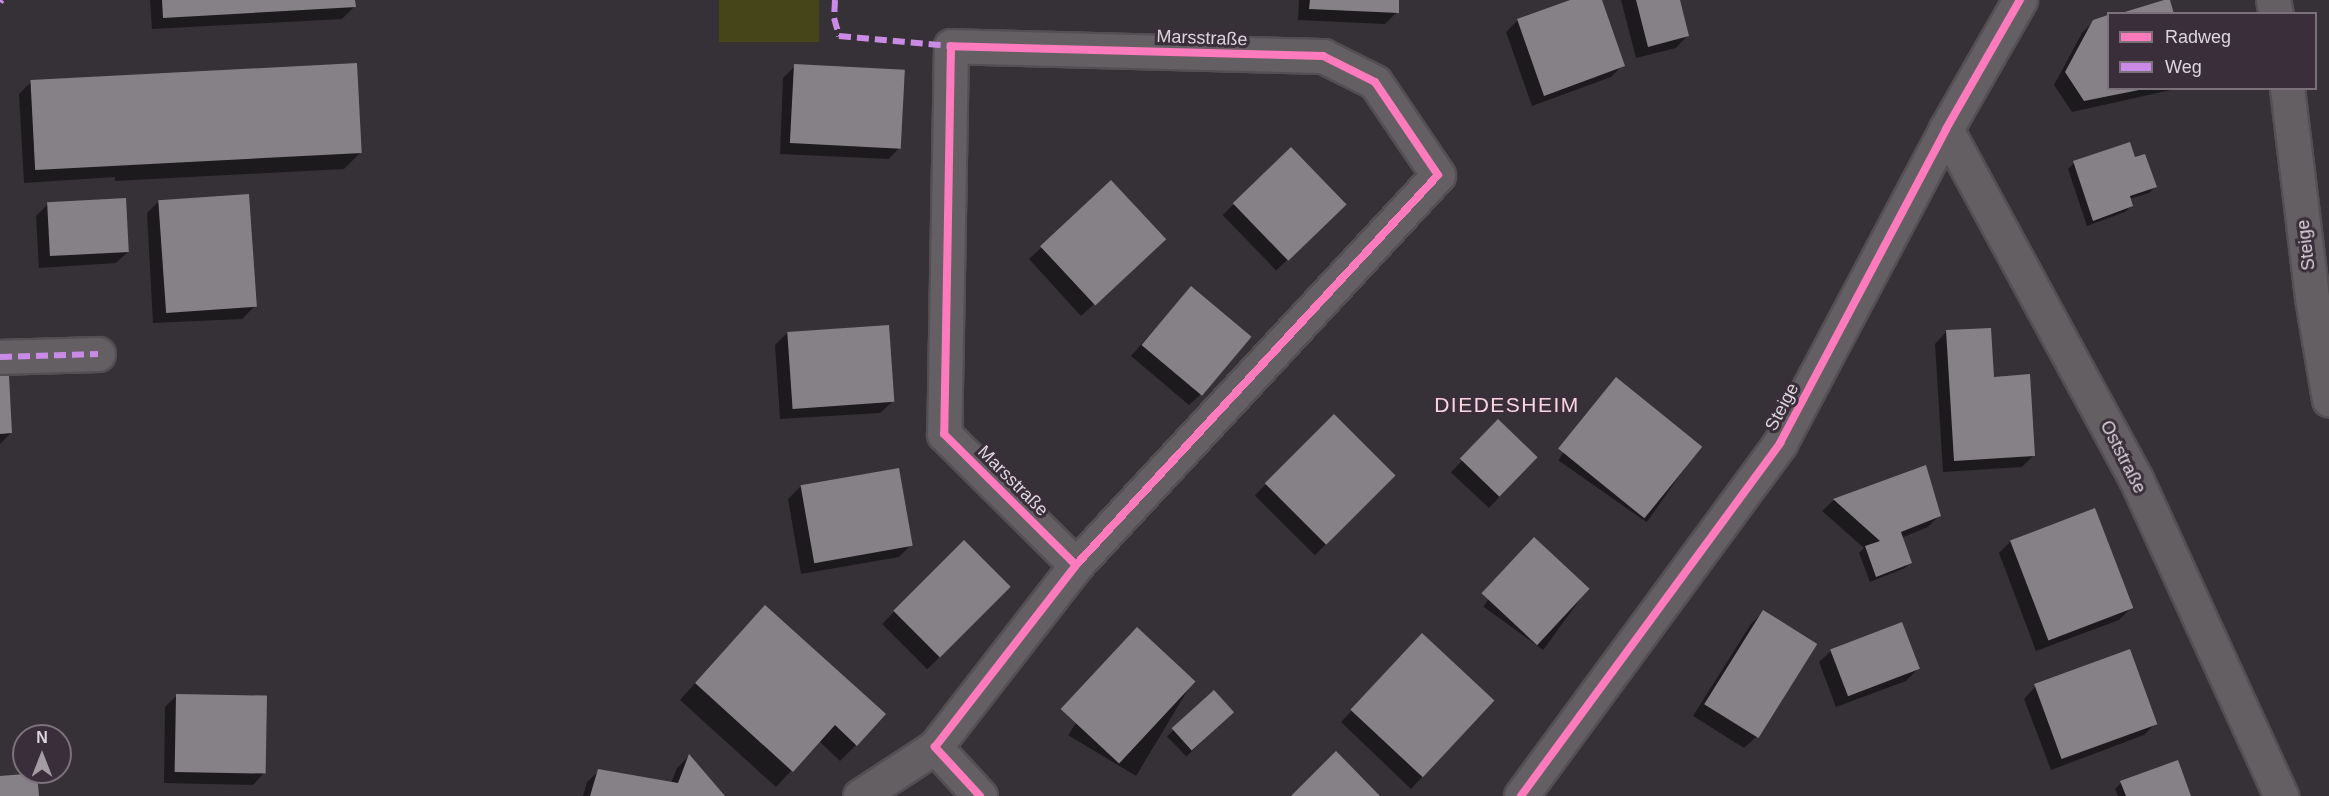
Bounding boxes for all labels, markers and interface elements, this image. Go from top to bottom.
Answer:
legend [2107,12,2317,90]
street label: Marsstraße [1156,26,1248,50]
text: Radweg [2165,27,2231,47]
text: Weg [2165,57,2202,77]
street label: Steige [2292,218,2320,272]
street label: Steige [1760,379,1804,435]
district label: DIEDESHEIM [1434,392,1580,418]
street label: Oststraße [2095,417,2151,497]
street label: Marsstraße [973,441,1053,521]
north arrow [12,724,72,784]
text: N [36,729,48,746]

